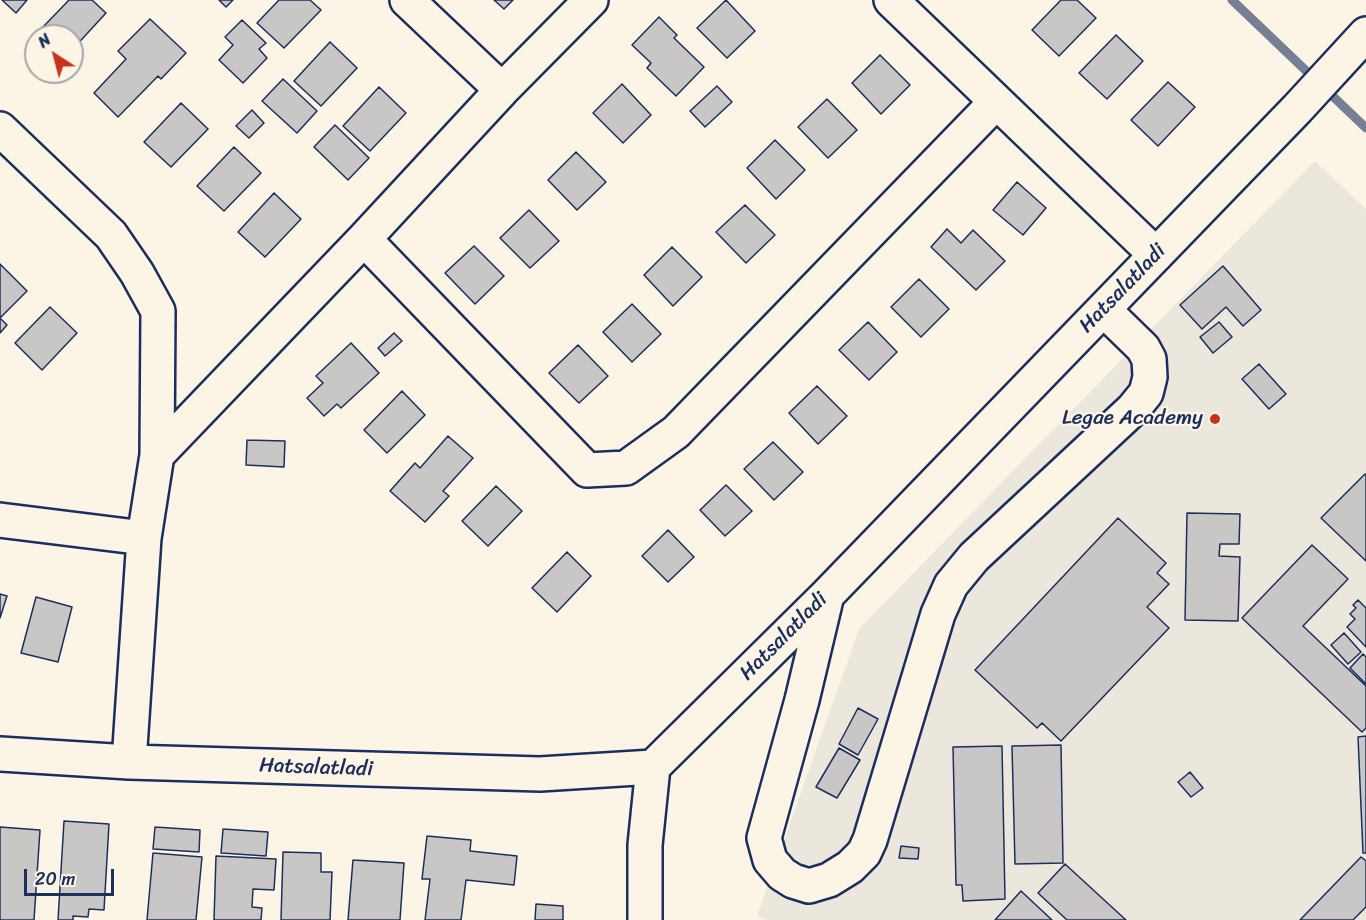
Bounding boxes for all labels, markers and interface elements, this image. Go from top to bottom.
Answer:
north arrow [24,24,84,84]
text: N [31,26,57,56]
street label: Hatsalatladi [1074,239,1172,339]
place label: Legae Academy [1062,406,1203,432]
marker: Legae Academy [1208,412,1222,426]
street label: Hatsalatladi [735,588,833,686]
street label: Hatsalatladi [259,753,373,783]
scale bar [27,857,117,895]
text: 20 m [35,863,75,895]

